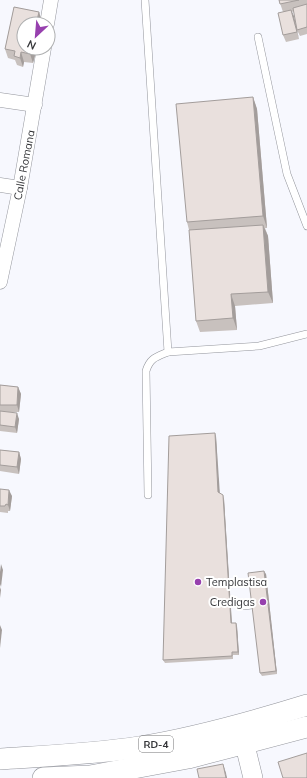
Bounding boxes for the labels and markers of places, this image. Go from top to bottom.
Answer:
place label: Templastisa [206,575,267,589]
marker: Templastisa [193,577,203,587]
place label: Credigas [210,595,255,609]
marker: Credigas [258,597,268,607]

